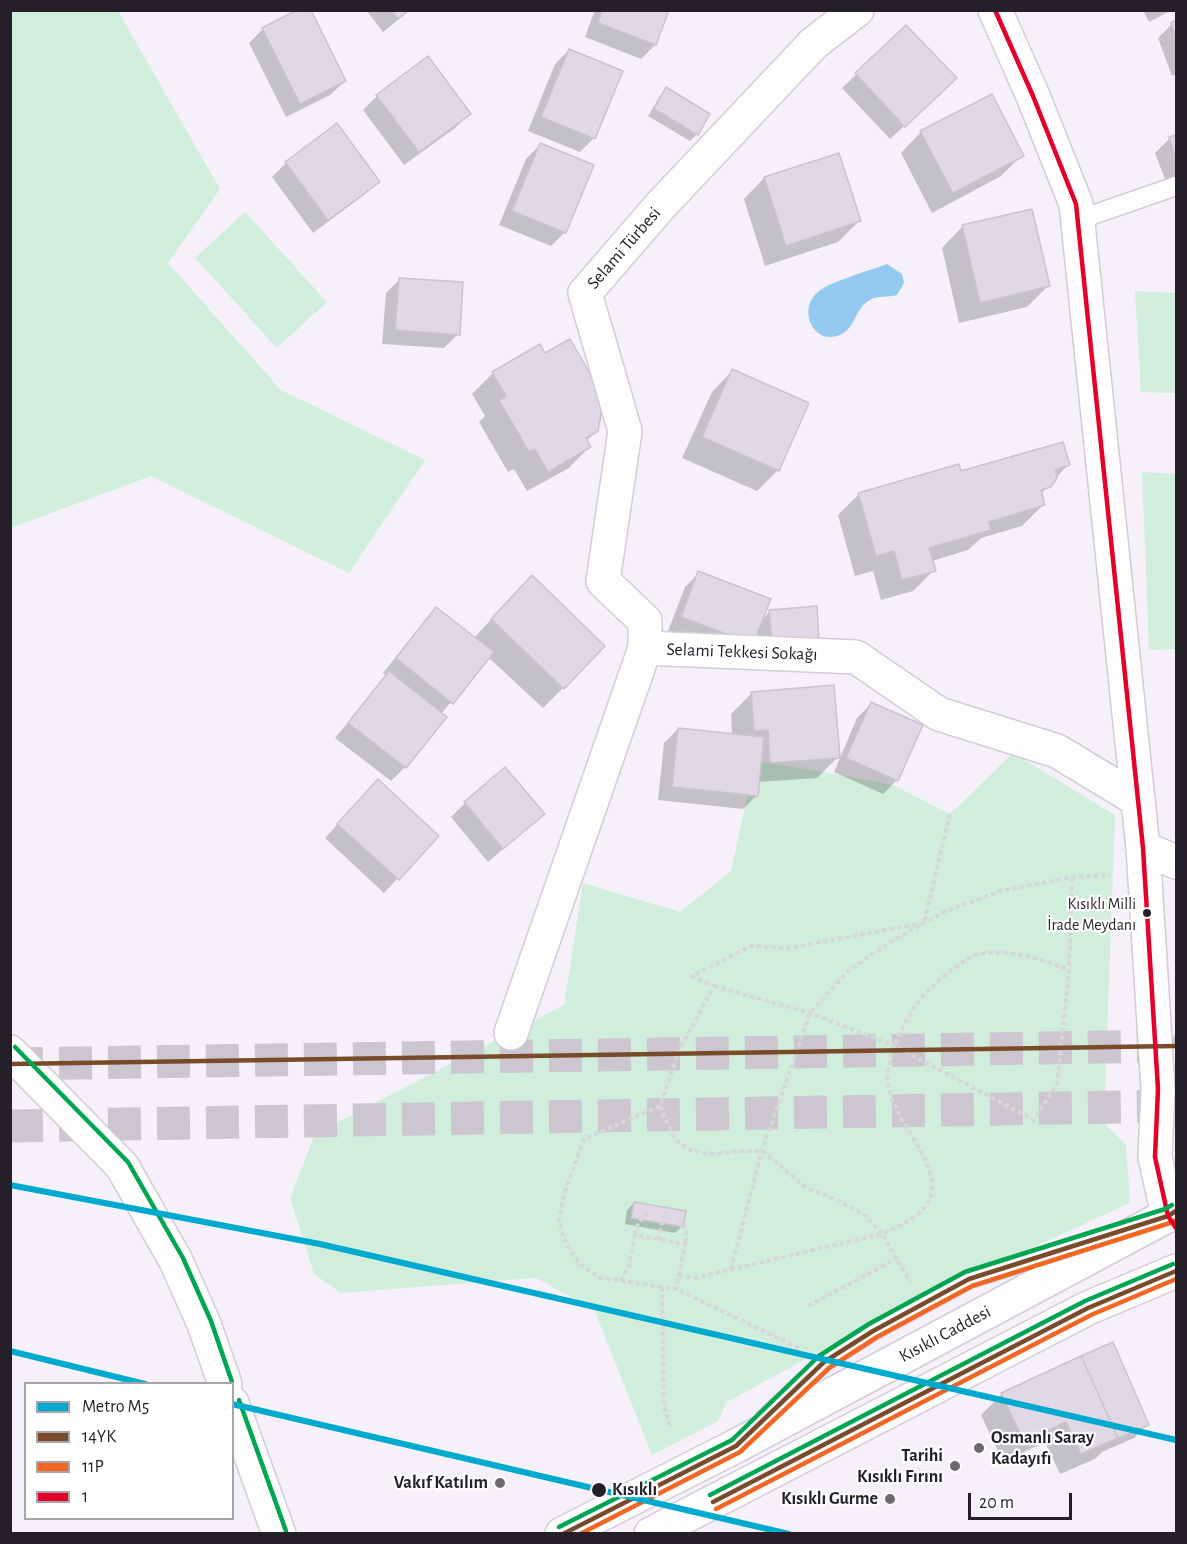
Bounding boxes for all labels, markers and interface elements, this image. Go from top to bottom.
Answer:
street label: Selami Türbesi [583,203,665,293]
street label: Selami Tekkesi Sokağı [666,639,818,665]
place label: Kısıklı Milli İrade Meydanı [1047,894,1136,932]
marker: Kısıklı Milli İrade Meydanı [1141,907,1153,919]
street label: Kısıklı Caddesi [895,1301,995,1367]
legend [24,1382,234,1520]
text: Metro M5 [82,1398,149,1416]
place label: Osmanlı Saray Kadayıfı [991,1427,1094,1470]
text: 14YK [82,1428,116,1446]
marker: Osmanlı Saray Kadayıfı [972,1441,986,1455]
place label: Tarihi Kısıklı Fırını [857,1445,943,1488]
text: 11P [82,1458,104,1476]
marker: Tarihi Kısıklı Fırını [948,1459,962,1473]
place label: Vakıf Katılım [394,1472,488,1494]
marker: Vakıf Katılım [493,1476,507,1490]
place label: Kısıklı [612,1479,657,1501]
marker: Kısıklı [590,1481,608,1499]
scale bar [971,1481,1074,1519]
text: 1 [82,1488,88,1506]
place label: Kısıklı Gurme [781,1488,878,1510]
marker: Kısıklı Gurme [883,1492,897,1506]
text: 20 m [979,1494,1014,1512]

